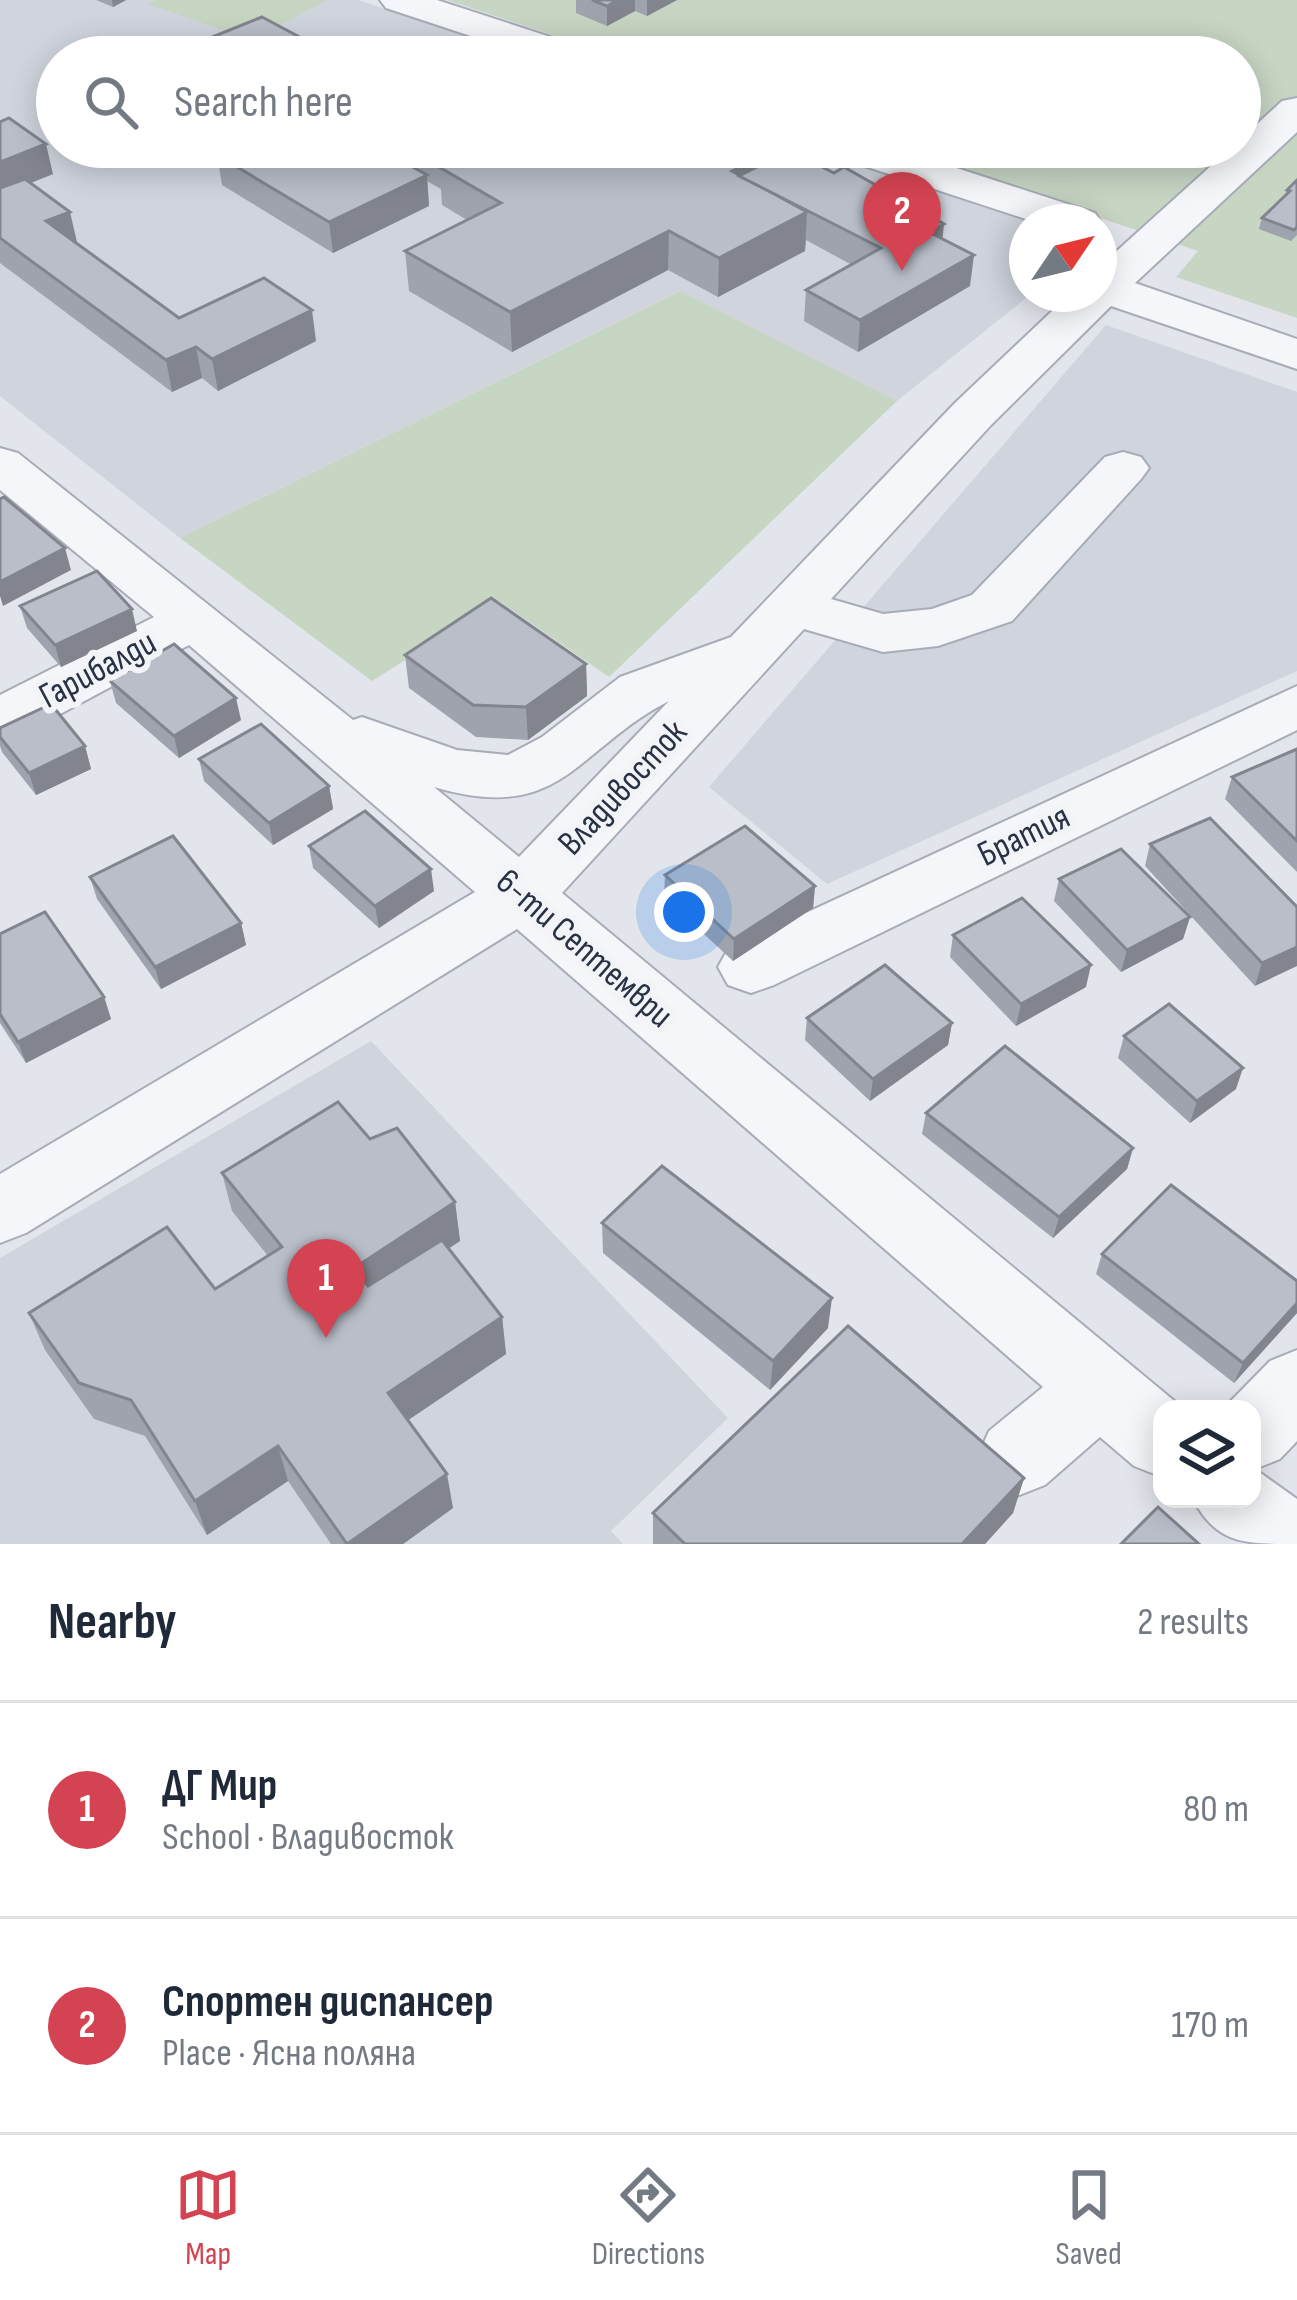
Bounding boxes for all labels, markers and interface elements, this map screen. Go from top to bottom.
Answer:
search box [36,36,1261,168]
icon: search [78,69,144,135]
text: Search here [174,75,353,130]
pin: 2 [863,172,941,271]
north arrow [1009,204,1117,312]
street label: Гарибалди [32,621,164,719]
street label: Владивосток [550,711,697,864]
street label: Братия [971,795,1077,877]
street label: 6-ти Септември [487,861,681,1037]
your location [654,882,714,942]
pin: 1 [287,1239,365,1338]
map controls [1153,1400,1261,1508]
button: layers [1153,1400,1261,1508]
text: Nearby [48,1592,177,1653]
text: 2 results [1137,1599,1249,1646]
text: ДГ Мир [162,1759,277,1814]
text: 1 [79,1786,95,1833]
text: 80 m [1183,1786,1249,1833]
text: School · Владивосток [162,1814,454,1861]
text: Спортен диспансер [162,1975,493,2030]
text: 2 [78,2002,96,2049]
text: 170 m [1171,2002,1249,2049]
text: Place · Ясна поляна [162,2030,416,2077]
tab: Map [175,2162,241,2274]
tab: Directions [592,2162,705,2274]
tab: Saved [1056,2162,1122,2274]

